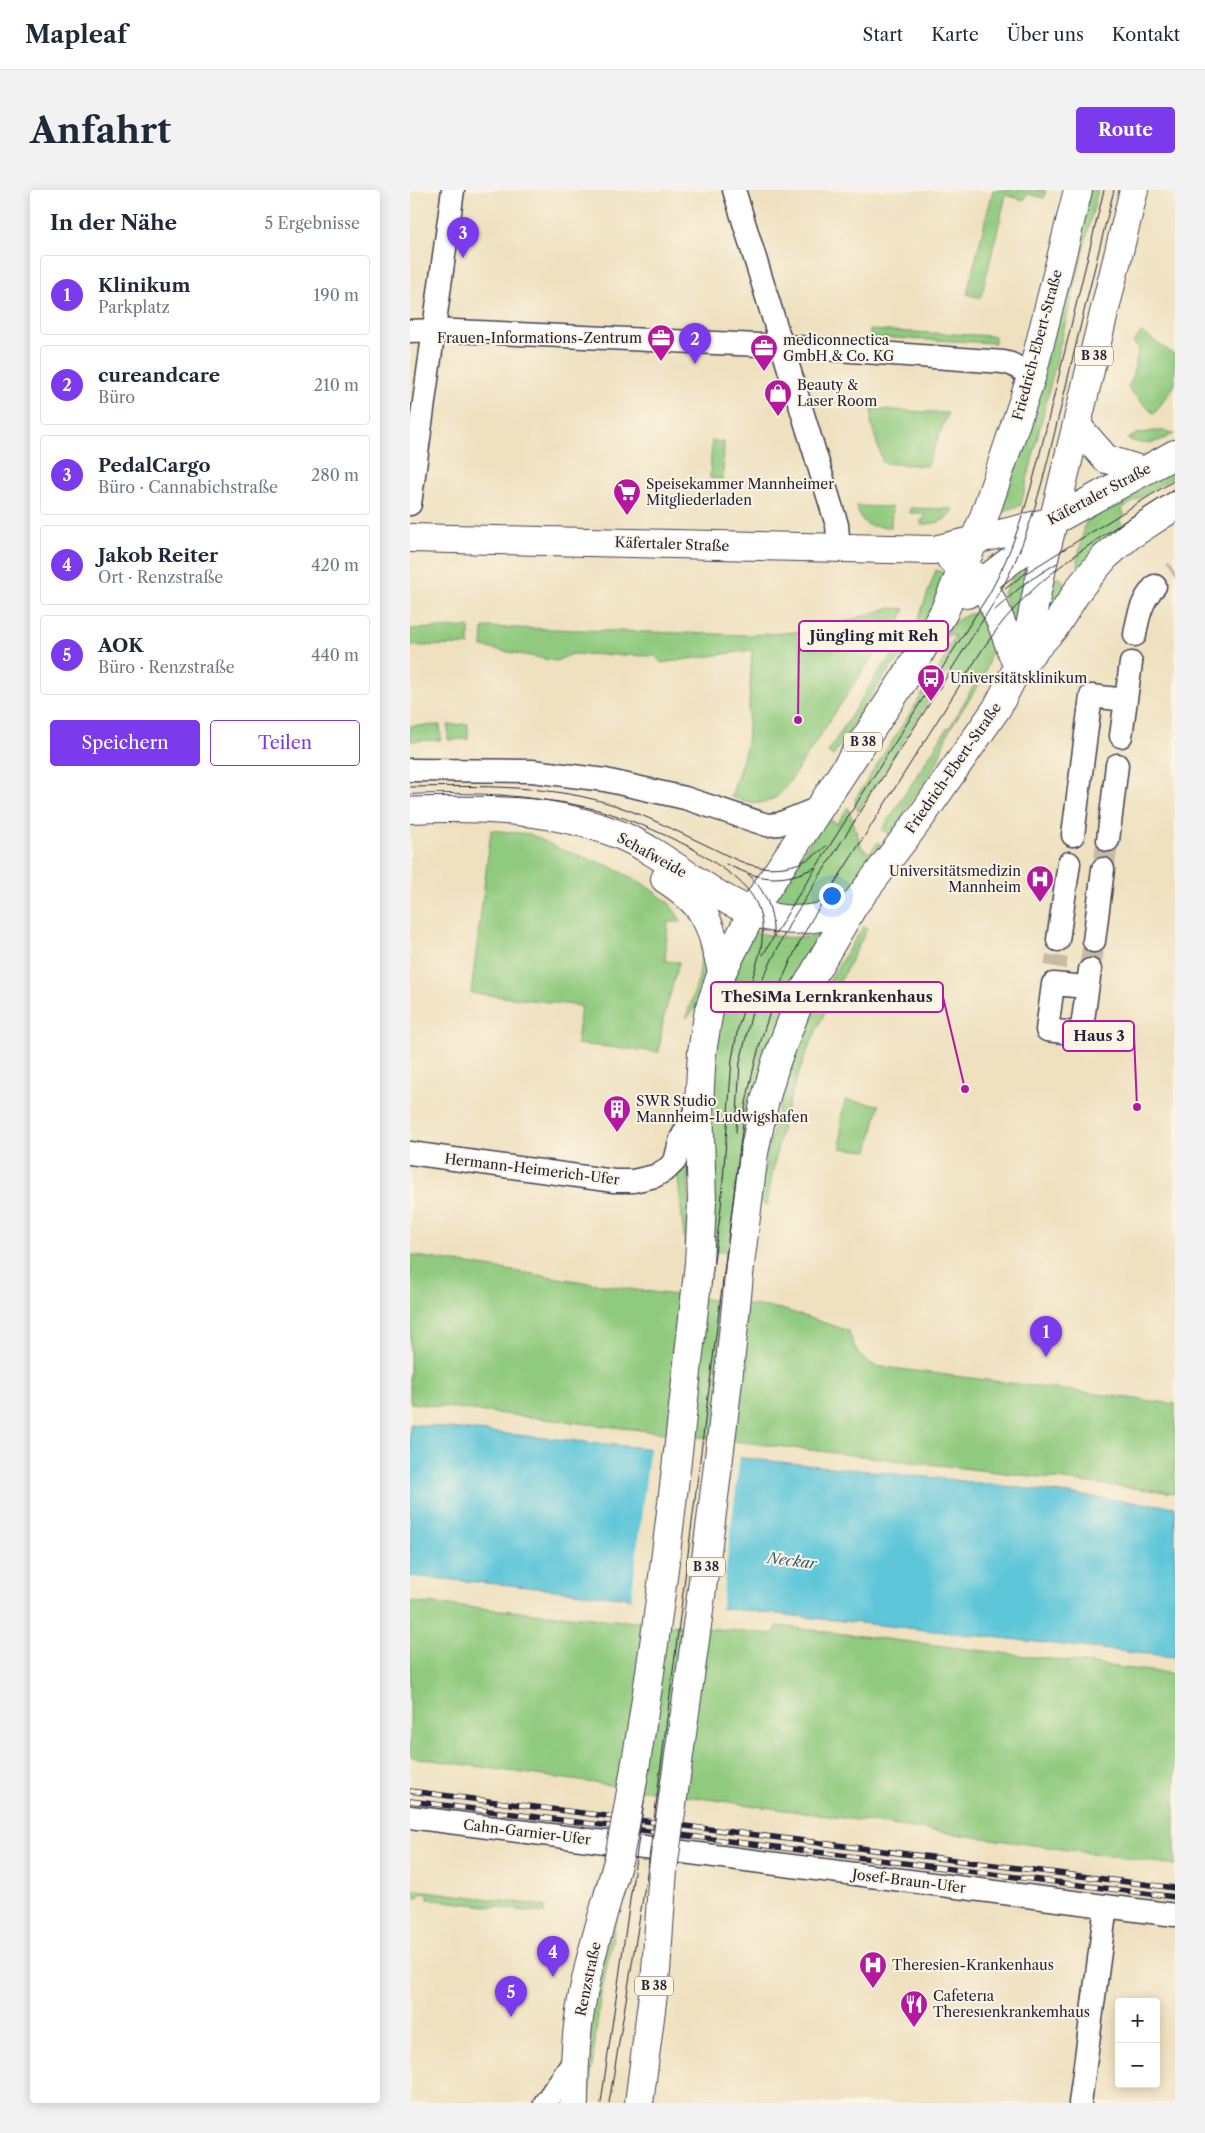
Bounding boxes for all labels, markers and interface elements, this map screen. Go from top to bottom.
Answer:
text: Mapleaf [25,20,127,49]
text: Start [863,24,903,46]
text: Karte [931,24,979,46]
text: Über uns [1007,24,1084,46]
text: Kontakt [1112,24,1180,46]
button: Route [1076,107,1175,153]
text: Anfahrt [30,109,171,152]
text: In der Nähe [50,210,177,235]
text: 5 Ergebnisse [265,213,360,233]
pin: 3 [447,217,479,258]
street label: Friedrich-Ebert-Straße [1008,267,1066,422]
text: Klinikum [98,274,190,297]
text: 1 [63,285,71,305]
text: 190 m [314,285,359,305]
text: Parkplatz [98,297,170,317]
office icon: Frauen-Informations-Zentrum [646,323,676,362]
pin: 2 [679,323,711,364]
place label: Frauen-Informations-Zentrum [437,329,642,347]
place label: mediconnectica GmbH & Co. KG [783,331,894,365]
office icon: mediconnectica GmbH & Co. KG [749,333,779,372]
road number: B 38 [1075,347,1113,366]
text: cureandcare [98,364,220,387]
text: 2 [62,375,72,395]
text: 210 m [314,375,359,395]
place label: Beauty & Laser Room [797,376,877,410]
shop icon: Beauty & Laser Room [763,378,793,417]
text: Büro [98,387,135,407]
text: PedalCargo [98,454,211,477]
street label: Käfertaler Straße [1044,459,1154,529]
text: 3 [62,465,72,485]
text: 280 m [311,465,359,485]
place label: Speisekammer Mannheimer Mitgliederladen [646,475,834,509]
text: Büro · Cannabichstraße [98,477,278,497]
supermarket icon: Speisekammer Mannheimer Mitgliederladen [612,477,642,516]
street label: Käfertaler Straße [614,533,730,555]
text: Jakob Reiter [98,544,218,567]
text: 4 [62,555,72,575]
text: 420 m [311,555,359,575]
text: Ort · Renzstraße [98,567,223,587]
callout: Jüngling mit Reh [799,621,948,651]
text: Jüngling mit Reh [807,626,939,645]
text: AOK [98,634,143,657]
text: 5 [63,645,71,665]
text: 440 m [311,645,359,665]
text: Büro · Renzstraße [98,657,235,677]
bus stop icon: Universitätsklinikum [916,663,946,702]
place label: Universitätsklinikum [950,669,1087,687]
street label: Friedrich-Ebert-Straße [901,699,1005,837]
button: Speichern [50,720,200,766]
button: Teilen [210,720,360,766]
road number: B 38 [844,732,882,752]
street label: Schafweide [614,829,690,882]
place label: Universitätsmedizin Mannheim [889,862,1021,896]
hospital icon: Universitätsmedizin Mannheim [1025,864,1055,903]
your location [819,883,845,909]
callout: TheSiMa Lernkrankenhaus [711,982,943,1012]
text: TheSiMa Lernkrankenhaus [721,987,933,1006]
callout: Haus 3 [1063,1021,1134,1051]
text: Haus 3 [1073,1026,1125,1045]
place label: SWR Studio Mannheim-Ludwigshafen [636,1092,808,1126]
building icon: SWR Studio Mannheim-Ludwigshafen [602,1094,632,1133]
street label: Hermann-Heimerich-Ufer [443,1149,621,1189]
pin: 1 [1030,1316,1062,1357]
water label: Neckar [765,1548,819,1573]
road number: B 38 [687,1558,725,1576]
street label: Cahn-Garnier-Ufer [462,1815,592,1849]
street label: Josef-Braun-Ufer [849,1865,967,1897]
pin: 4 [537,1936,569,1977]
street label: Renzstraße [571,1940,605,2018]
hospital icon: Theresien-Krankenhaus [858,1950,888,1989]
place label: Theresien-Krankenhaus [892,1956,1054,1974]
pin: 5 [495,1976,527,2017]
road number: B 38 [635,1976,673,1995]
place label: Cafeterıa Theresıenkrankemhaus [933,1987,1090,2021]
restaurant icon: Cafeterıa Theresıenkrankemhaus [899,1989,929,2028]
map controls [1115,1998,1160,2088]
button: + [1115,1998,1160,2043]
button: − [1115,2043,1160,2088]

